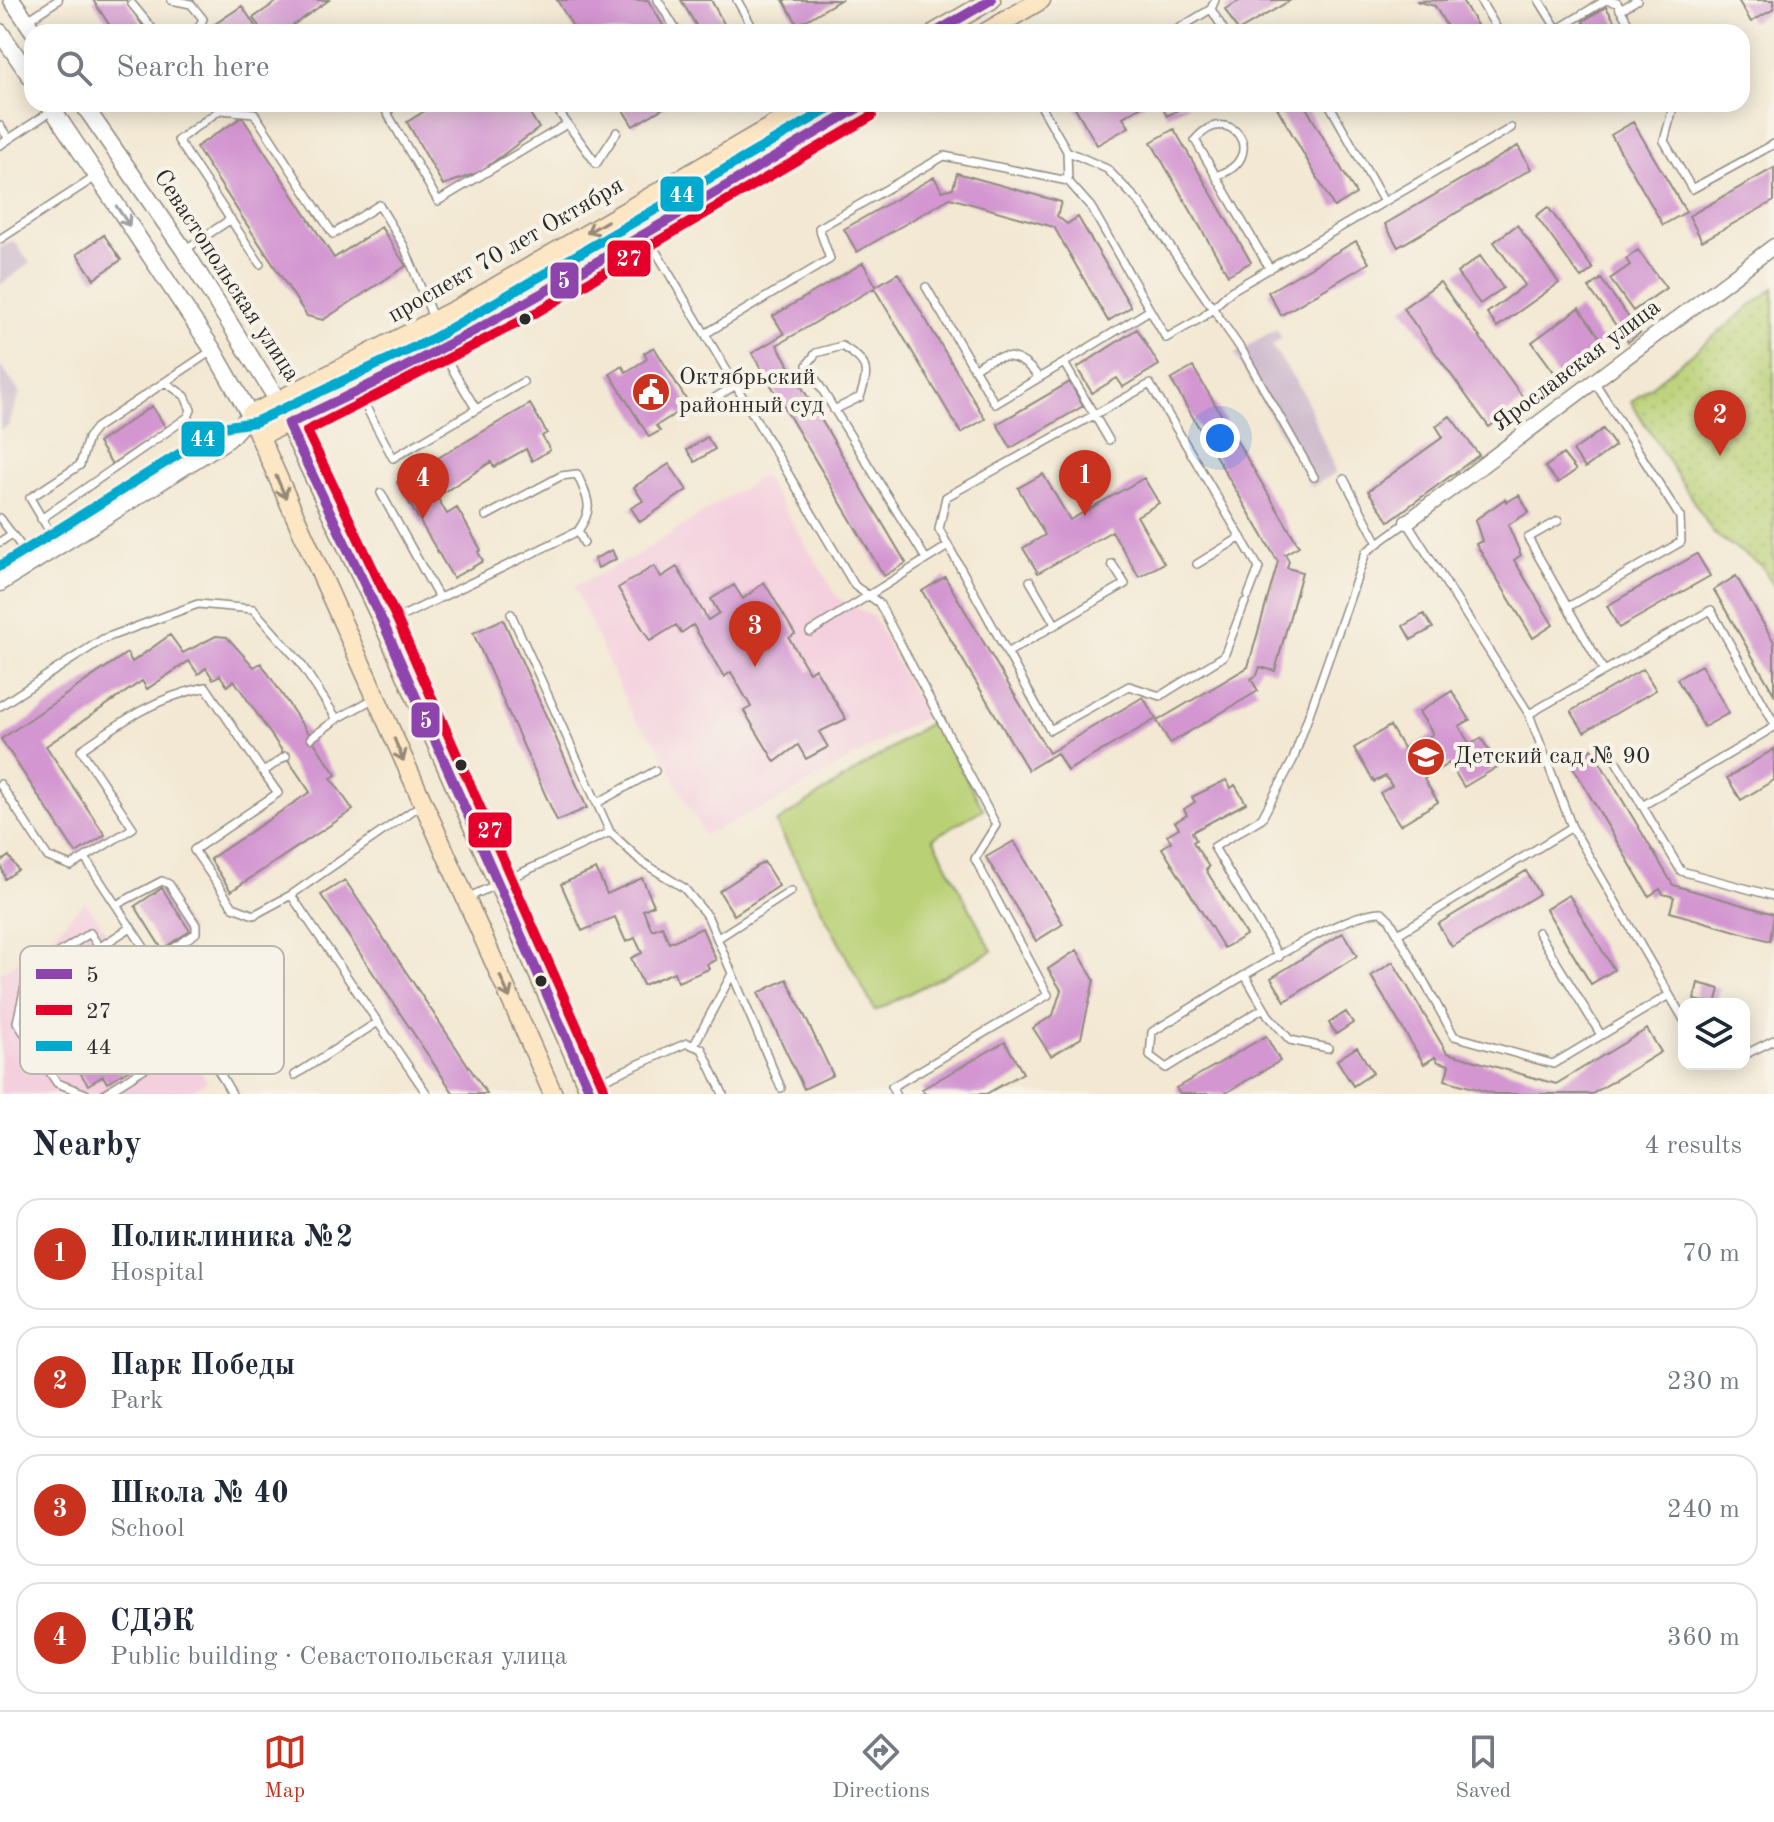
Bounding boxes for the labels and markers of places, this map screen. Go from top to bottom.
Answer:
unlabelled marker [517,311,533,327]
place label: Октябрьский районный суд [679,366,824,418]
public building icon: Октябрьский районный суд [630,371,672,413]
pin: 2 [1694,390,1746,456]
pin: 1 [1059,450,1111,516]
pin: 4 [397,453,449,519]
pin: 3 [729,601,781,667]
school or university icon: Детский сад № 90 [1405,736,1447,778]
place label: Детский сад № 90 [1454,745,1650,769]
unlabelled marker [453,757,469,773]
unlabelled marker [533,973,549,989]

